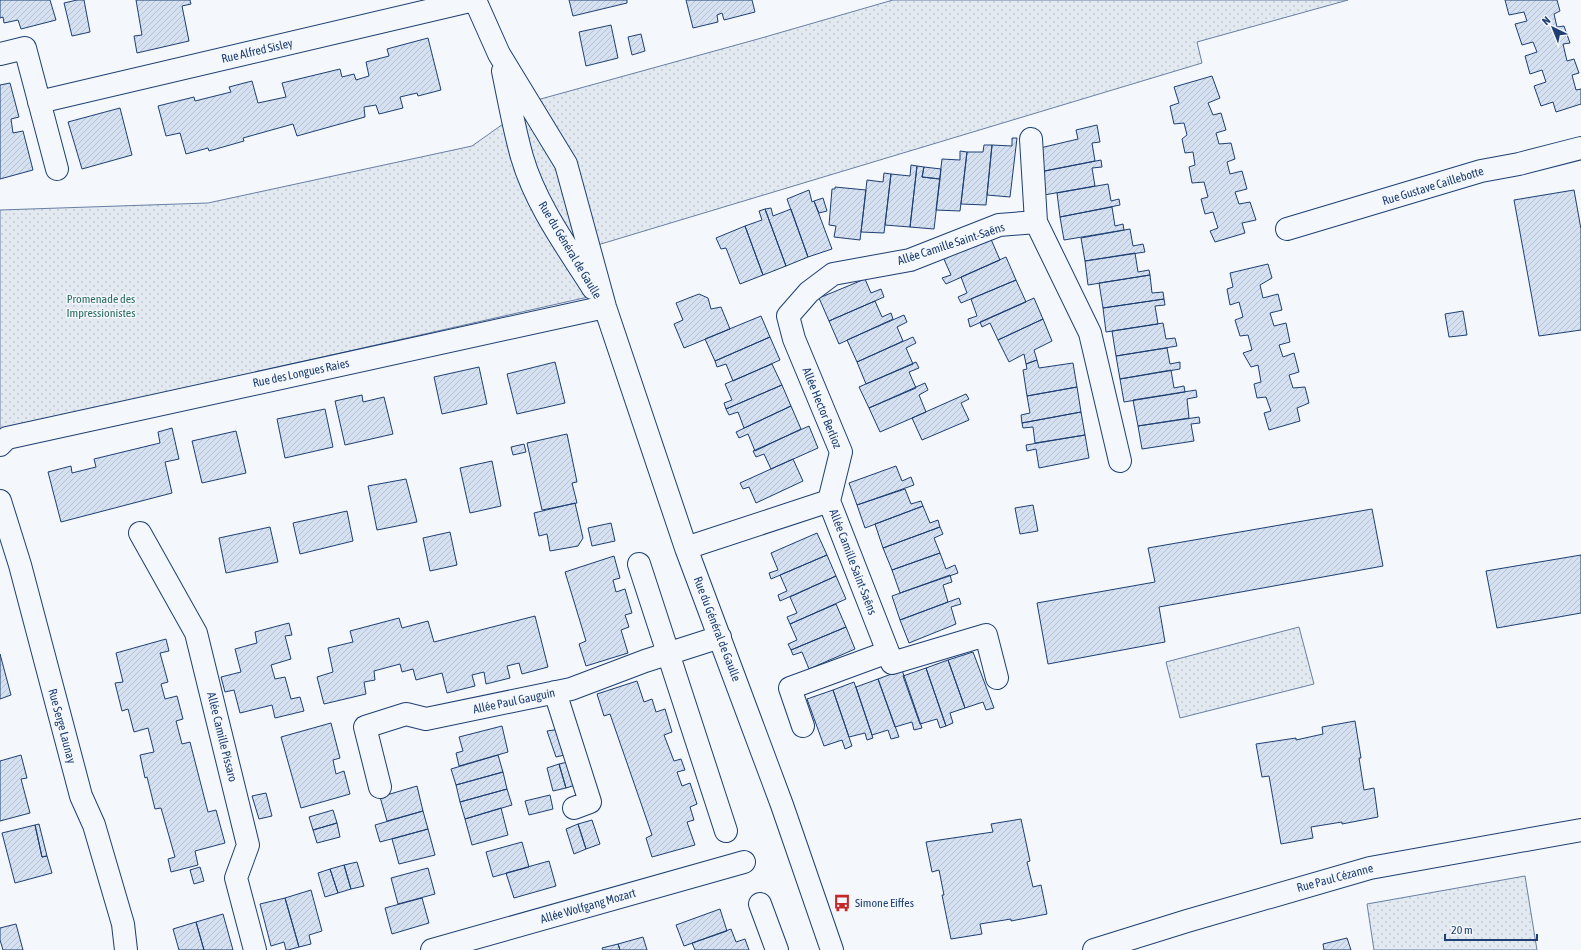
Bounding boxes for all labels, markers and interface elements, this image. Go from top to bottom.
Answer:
north arrow [1533,8,1573,48]
text: N [1540,14,1553,27]
street label: Rue Alfred Sisley [220,36,294,66]
street label: Rue Gustave Caillebotte [1381,164,1485,208]
street label: Rue du Général de Gaulle [535,199,605,301]
street label: Allée Camille Saint-Saëns [896,220,1006,268]
park label: Promenade des Impressionistes [66,292,136,320]
street label: Rue des Longues Raies [251,356,351,390]
street label: Allée Hector Berlioz [799,365,845,451]
street label: Allée Camille Saint-Saëns [826,507,880,617]
street label: Rue du Général de Gaulle [691,575,743,683]
street label: Allée Paul Gauguin [472,685,556,717]
street label: Rue Serge Launay [45,687,79,765]
street label: Allée Camille Pissaro [204,691,240,784]
street label: Rue Paul Cézanne [1295,861,1375,895]
street label: Allée Wolfgang Mozart [539,886,638,926]
bus stop icon: Simone Eiffes [832,893,852,913]
place label: Simone Eiffes [855,896,914,910]
scale bar [1445,916,1537,942]
text: 20 m [1451,923,1473,937]

